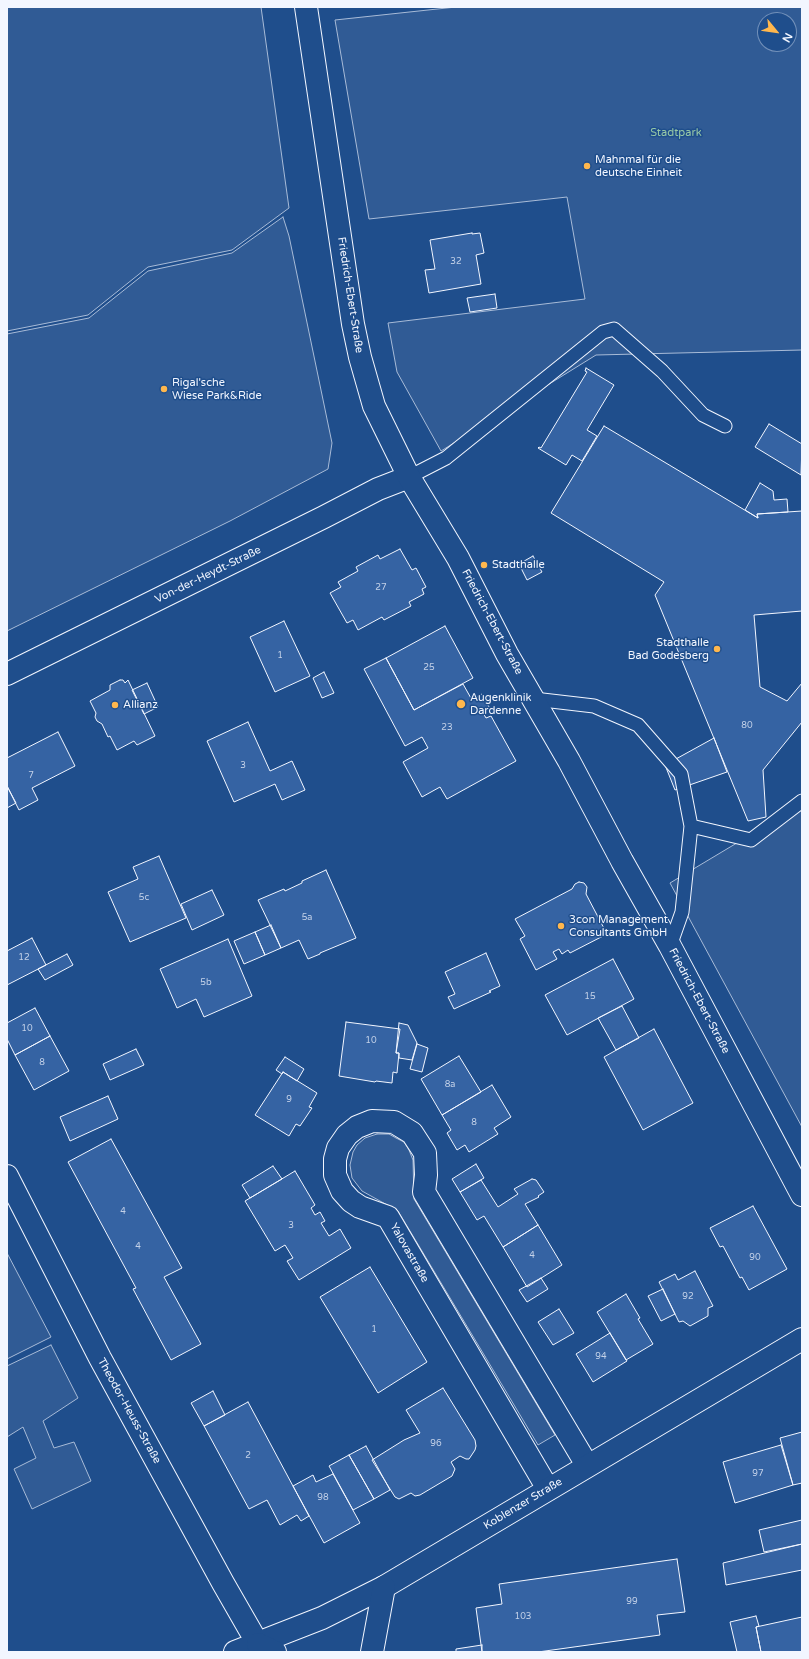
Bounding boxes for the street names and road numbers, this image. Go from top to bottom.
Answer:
street label: Friedrich-Ebert-Straße [334,236,366,354]
street label: Von-der-Heydt-Straße [153,544,263,606]
street label: Friedrich-Ebert-Straße [459,567,525,677]
street label: Friedrich-Ebert-Straße [666,946,732,1056]
street label: Yalovastraße [387,1221,431,1285]
street label: Theodor-Heuss-Straße [94,1356,164,1466]
street label: Koblenzer Straße [481,1475,565,1533]

